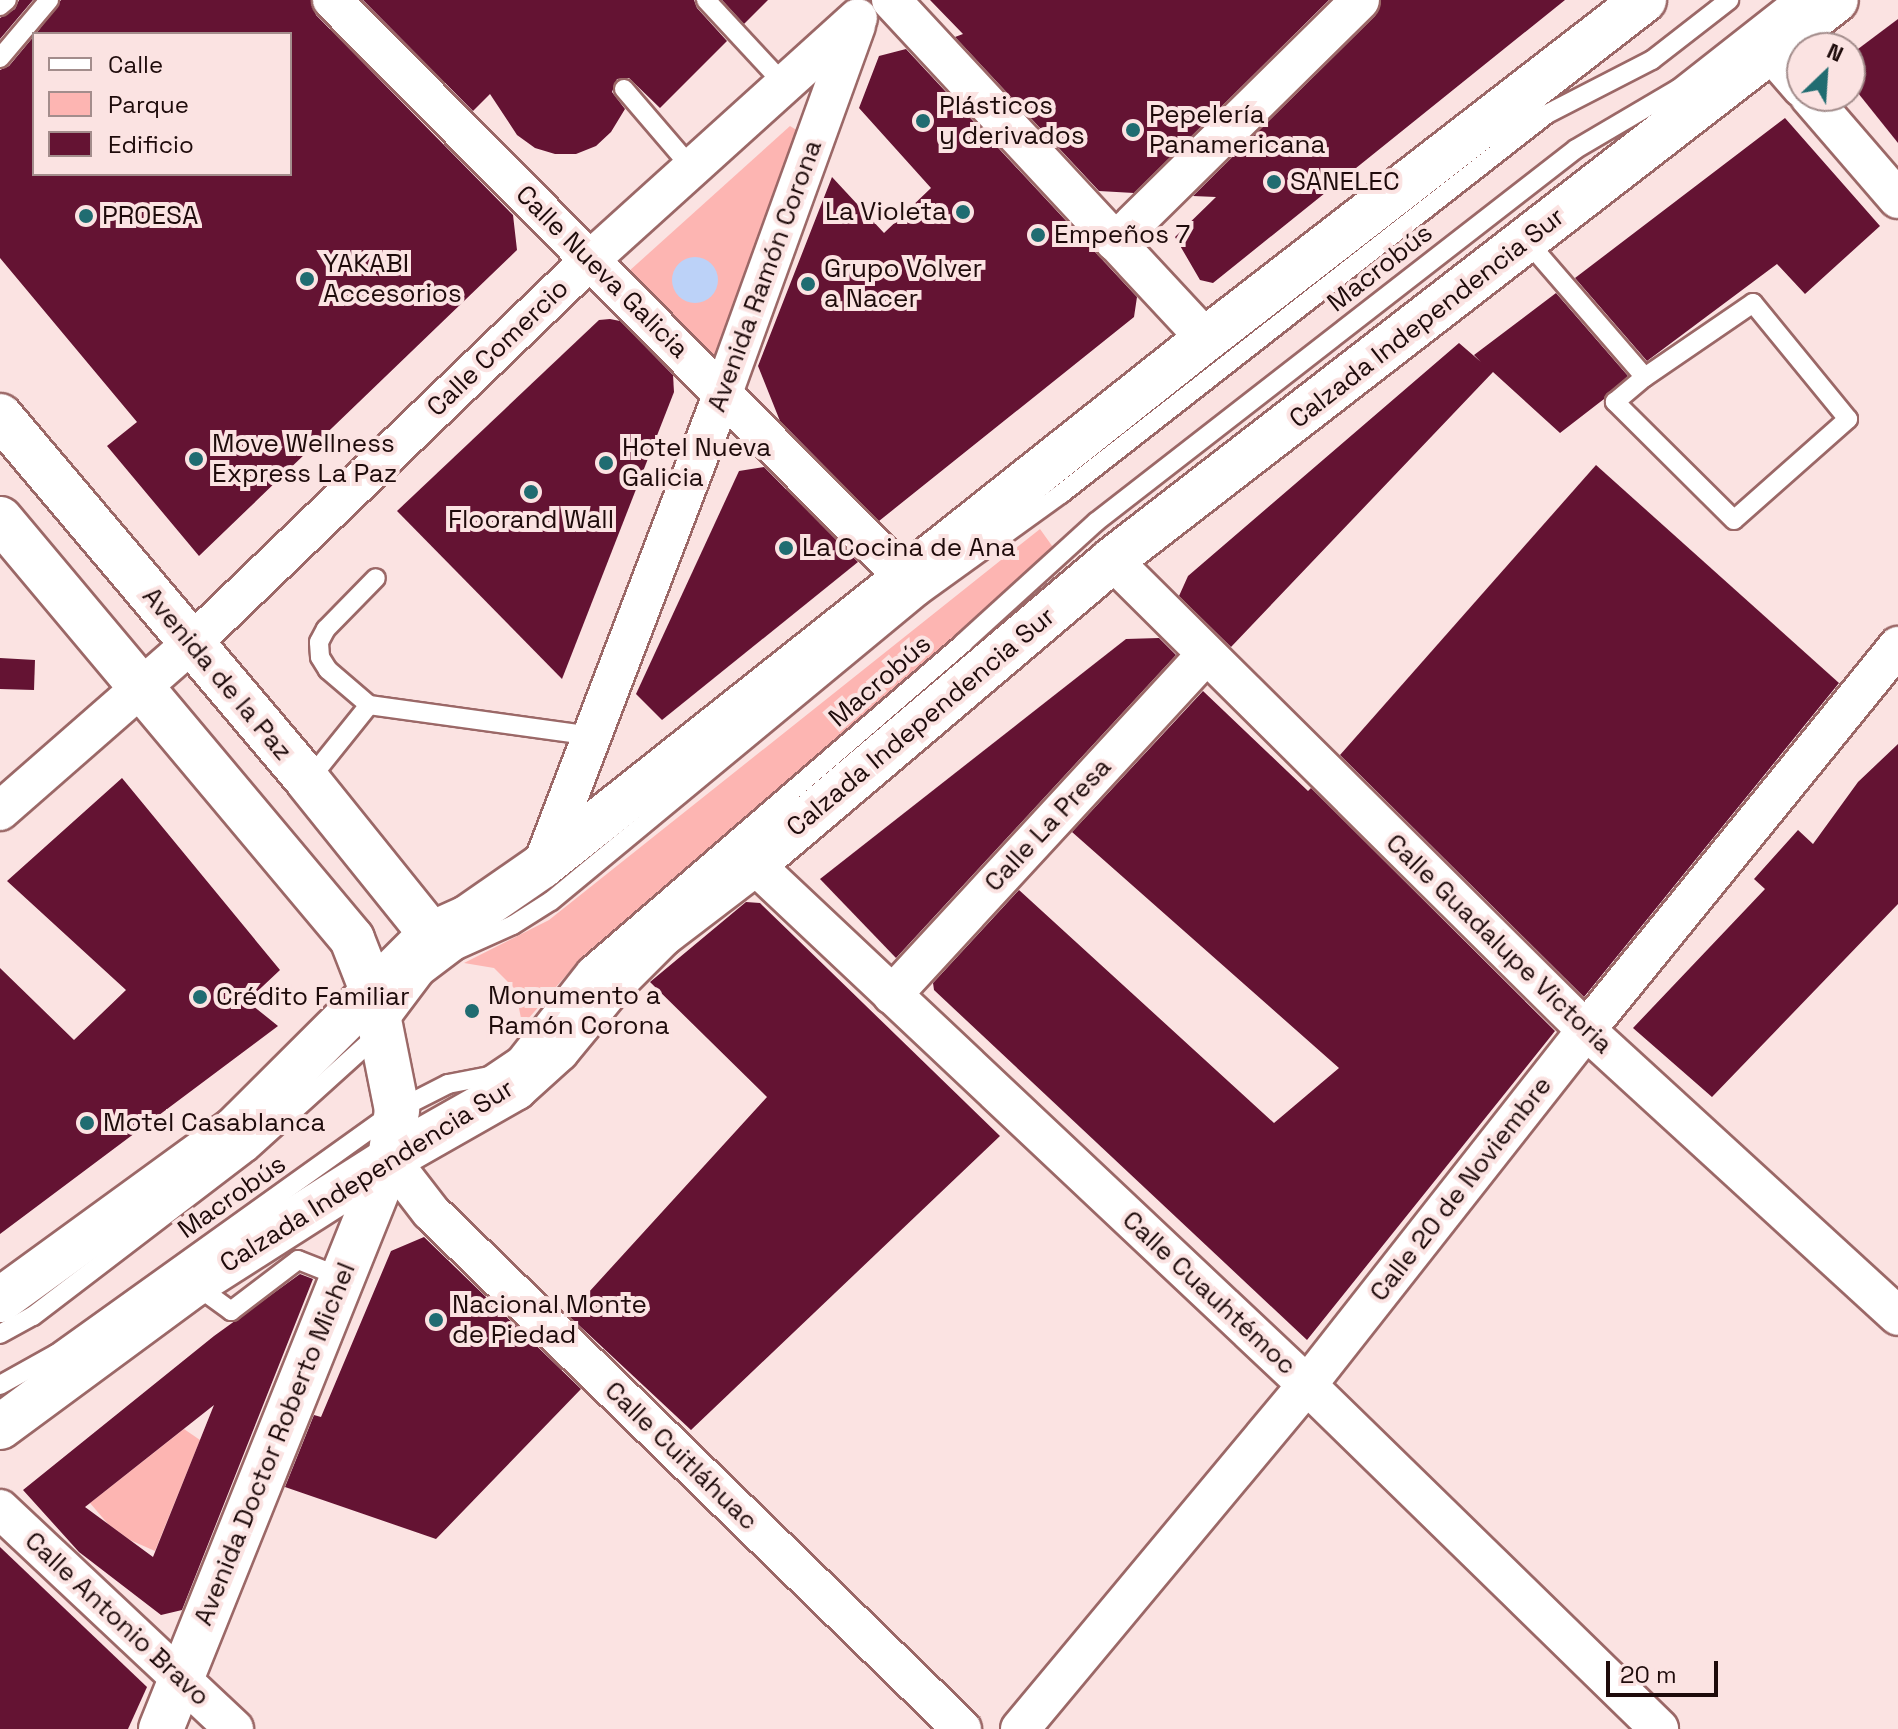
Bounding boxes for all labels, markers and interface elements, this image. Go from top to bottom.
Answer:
legend [32,32,292,176]
north arrow [1786,32,1866,112]
text: N [1823,36,1848,68]
text: Calle [108,49,163,80]
text: Parque [108,89,189,120]
place label: Plásticos y derivados [939,90,1085,152]
place label: Pepelería Panamericana [1149,99,1325,160]
marker: Plásticos y derivados [914,112,932,130]
marker: Pepelería Panamericana [1124,121,1142,139]
text: Edificio [108,129,194,160]
street label: Avenida Ramón Corona [701,136,829,416]
place label: SANELEC [1290,166,1400,198]
marker: SANELEC [1265,173,1283,191]
street label: Calle Nueva Galicia [509,179,695,365]
place label: La Violeta [825,196,947,228]
place label: PROESA [102,200,198,232]
street label: Calzada Independencia Sur [1283,201,1571,435]
marker: La Violeta [954,203,972,221]
marker: PROESA [77,207,95,225]
street label: Macrobús [1321,217,1439,319]
place label: Empeños 7 [1054,219,1190,251]
marker: Empeños 7 [1029,226,1047,244]
place label: YAKABI Accesorios [323,248,462,310]
place label: Grupo Volver a Nacer [824,253,983,314]
marker: YAKABI Accesorios [298,270,316,288]
street label: Calle Comercio [421,273,575,423]
marker: Grupo Volver a Nacer [799,275,817,293]
place label: Move Wellness Express La Paz [212,428,397,490]
place label: Hotel Nueva Galicia [622,432,771,494]
marker: Move Wellness Express La Paz [187,450,205,468]
marker: Hotel Nueva Galicia [597,454,615,472]
marker: Floorand Wall [522,483,540,501]
place label: Floorand Wall [448,504,614,536]
place label: La Cocina de Ana [802,532,1016,564]
marker: La Cocina de Ana [777,539,795,557]
street label: Avenida de la Paz [136,581,298,767]
street label: Calzada Independencia Sur [781,601,1061,843]
street label: Macrobús [823,628,937,734]
street label: Calle La Presa [978,752,1118,898]
street label: Calle Guadalupe Victoria [1379,828,1619,1060]
place label: Monumento a Ramón Corona [488,980,669,1042]
place label: Crédito Familiar [216,981,410,1013]
marker: Crédito Familiar [191,988,209,1006]
marker: Monumento a Ramón Corona [463,1002,481,1020]
street label: Calle 20 de Noviembre [1364,1070,1558,1308]
street label: Calzada Independencia Sur [214,1073,520,1279]
place label: Motel Casablanca [103,1107,326,1139]
marker: Motel Casablanca [78,1114,96,1132]
street label: Macrobús [172,1149,292,1245]
street label: Calle Cuauhtémoc [1116,1205,1302,1381]
street label: Avenida Doctor Roberto Michel [188,1258,362,1630]
place label: Nacional Monte de Piedad [452,1289,647,1350]
marker: Nacional Monte de Piedad [427,1311,445,1329]
street label: Calle Cuitláhuac [598,1375,764,1537]
street label: Calle Antonio Bravo [18,1525,216,1713]
scale bar [1610,1645,1722,1695]
text: 20 m [1620,1659,1677,1690]

